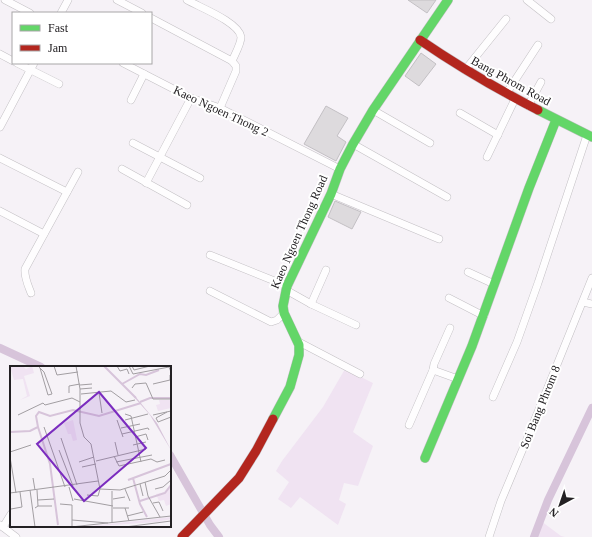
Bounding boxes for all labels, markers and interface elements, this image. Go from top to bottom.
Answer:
legend [12,12,152,64]
text: Fast [48,21,69,35]
text: Jam [48,41,68,55]
street label: Bang Phrom Road [469,53,553,109]
street label: Kaeo Ngoen Thong 2 [171,83,271,139]
street label: Kaeo Ngoen Thong Road [268,173,330,291]
street label: Soi Bang Phrom 8 [517,363,563,451]
inset map [10,366,171,527]
north arrow [540,485,580,525]
text: N [547,505,560,520]

